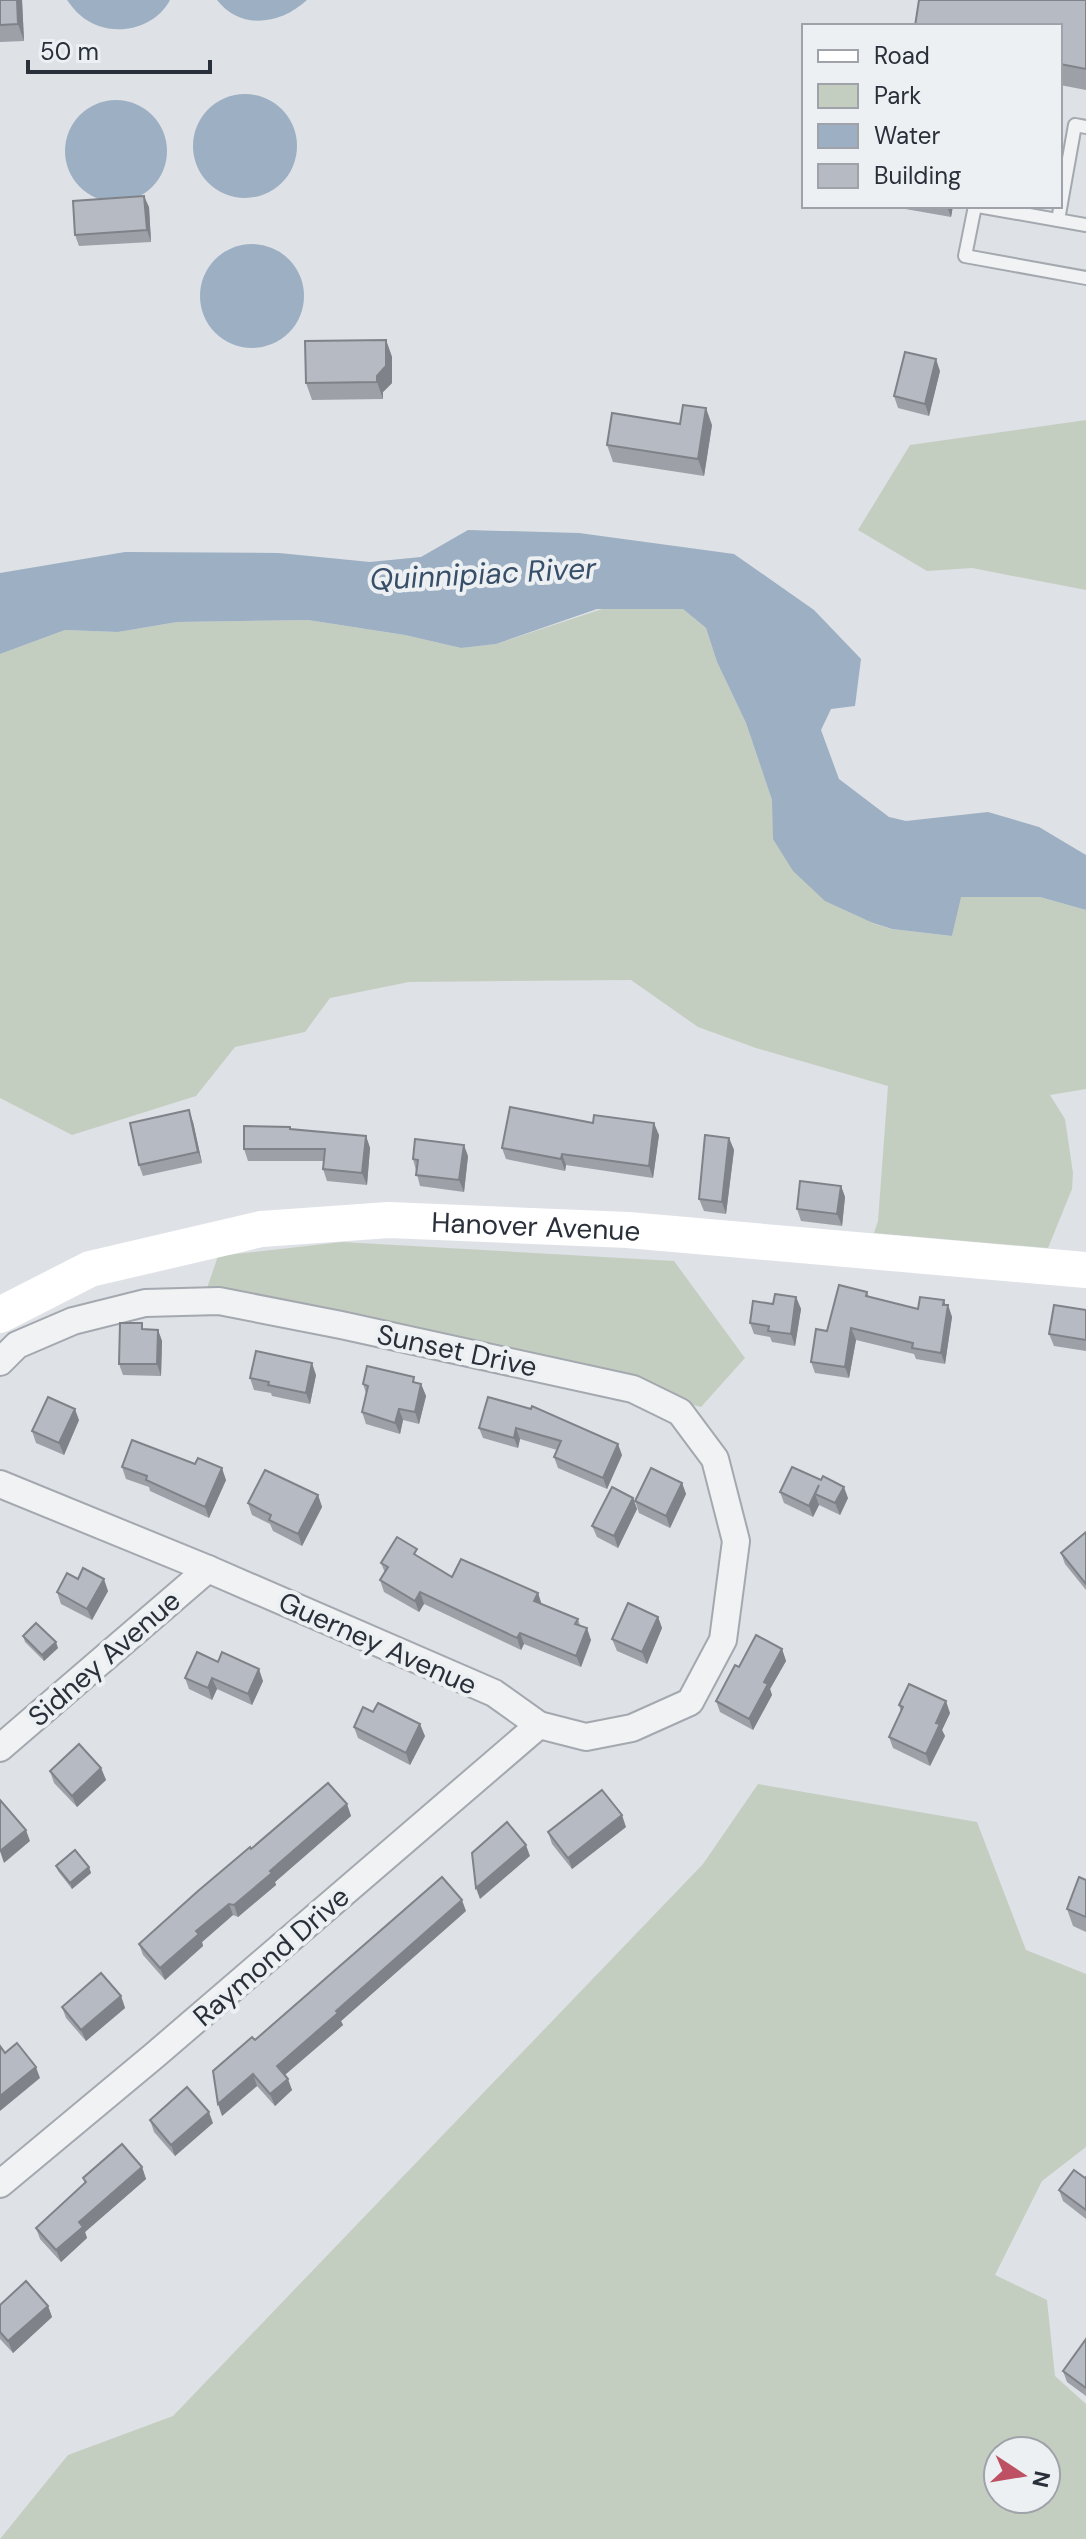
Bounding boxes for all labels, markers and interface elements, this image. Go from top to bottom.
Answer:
scale bar [28,24,210,74]
legend [802,24,1062,208]
text: 50 m [40,36,99,67]
text: Road [874,40,930,71]
text: Park [874,80,921,111]
text: Water [874,120,940,151]
text: Building [874,160,961,191]
water label: Quinnipiac River [369,548,598,599]
street label: Hanover Avenue [431,1204,642,1250]
street label: Sunset Drive [374,1315,540,1385]
street label: Sidney Avenue [20,1582,188,1735]
street label: Guerney Avenue [273,1583,483,1704]
street label: Raymond Drive [185,1878,357,2034]
north arrow [982,2435,1062,2515]
text: N [1025,2468,1057,2490]

